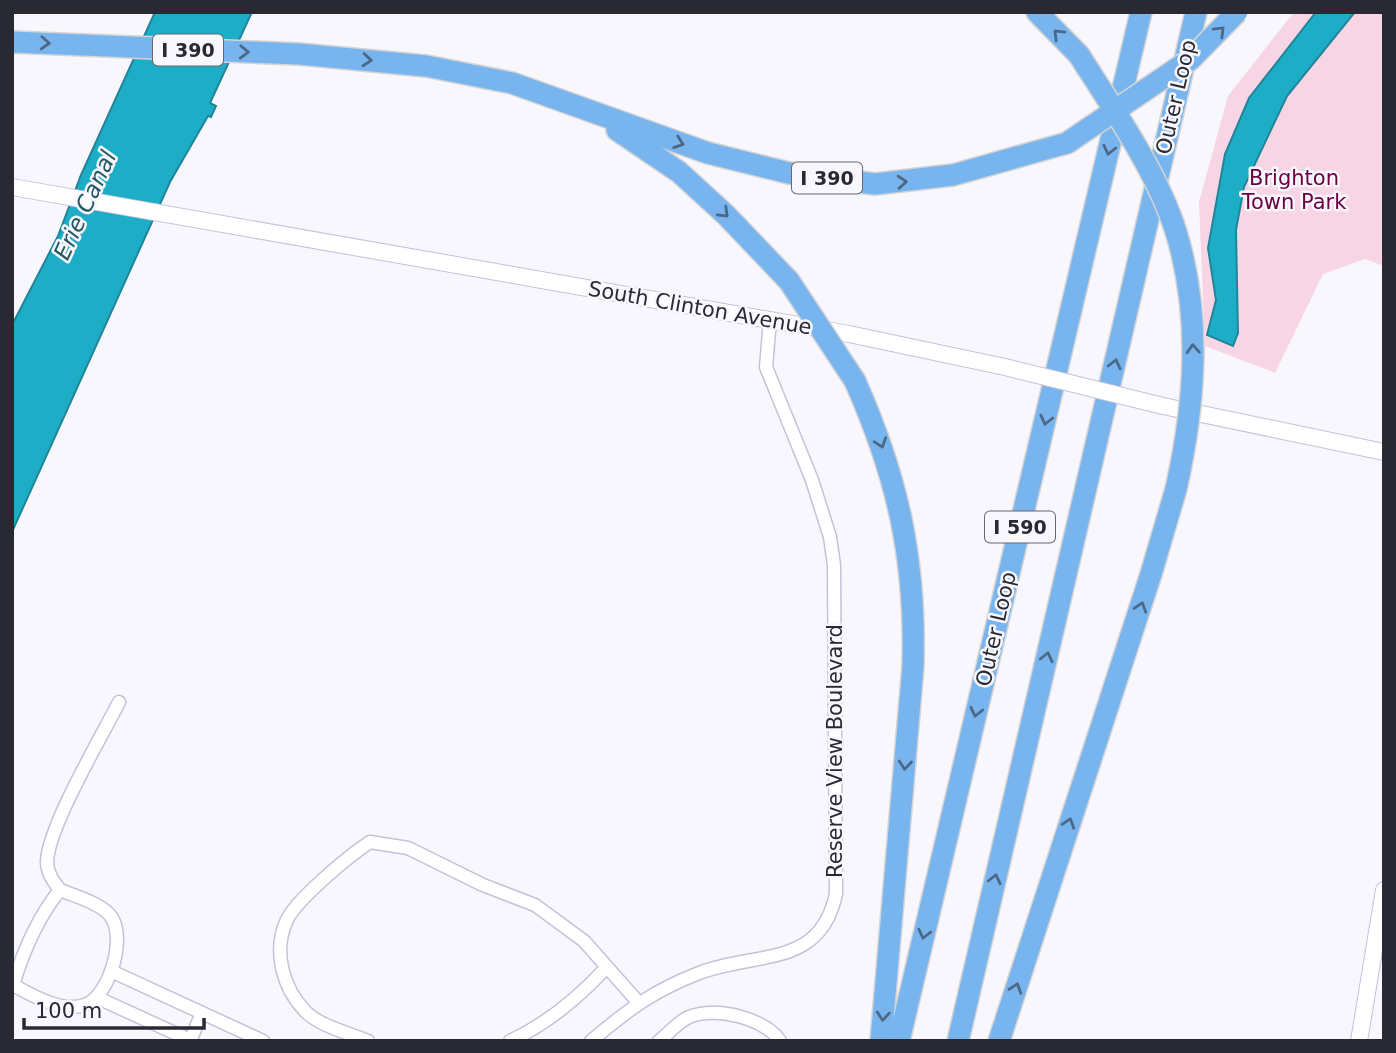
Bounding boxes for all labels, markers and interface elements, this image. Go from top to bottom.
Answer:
one-way arrow [1212,27,1225,40]
one-way arrow [1054,29,1067,42]
road number: I 390 [153,34,223,66]
one-way arrow [40,36,51,51]
street label: Outer Loop [1151,37,1201,157]
one-way arrow [238,44,249,59]
one-way arrow [362,52,373,67]
one-way arrow [673,135,685,149]
one-way arrow [1102,144,1117,156]
water label: Erie Canal [48,146,122,264]
road number: I 390 [792,162,862,194]
park label: Brighton Town Park [1241,166,1347,214]
one-way arrow [897,175,908,190]
one-way arrow [716,205,729,218]
street label: South Clinton Avenue [586,277,814,339]
one-way arrow [1186,343,1201,354]
one-way arrow [1106,358,1121,370]
one-way arrow [1040,414,1054,426]
one-way arrow [873,437,887,449]
road number: I 590 [985,512,1055,542]
street label: Outer Loop [971,569,1021,689]
one-way arrow [1132,601,1147,613]
street label: Reserve View Boulevard [823,624,847,878]
one-way arrow [1038,651,1053,663]
one-way arrow [970,706,984,718]
one-way arrow [898,760,913,771]
one-way arrow [1061,817,1075,830]
one-way arrow [987,873,1001,885]
one-way arrow [918,928,933,940]
one-way arrow [1008,982,1022,994]
scale bar [24,986,205,1030]
text: 100 m [35,999,102,1023]
one-way arrow [876,1011,891,1022]

